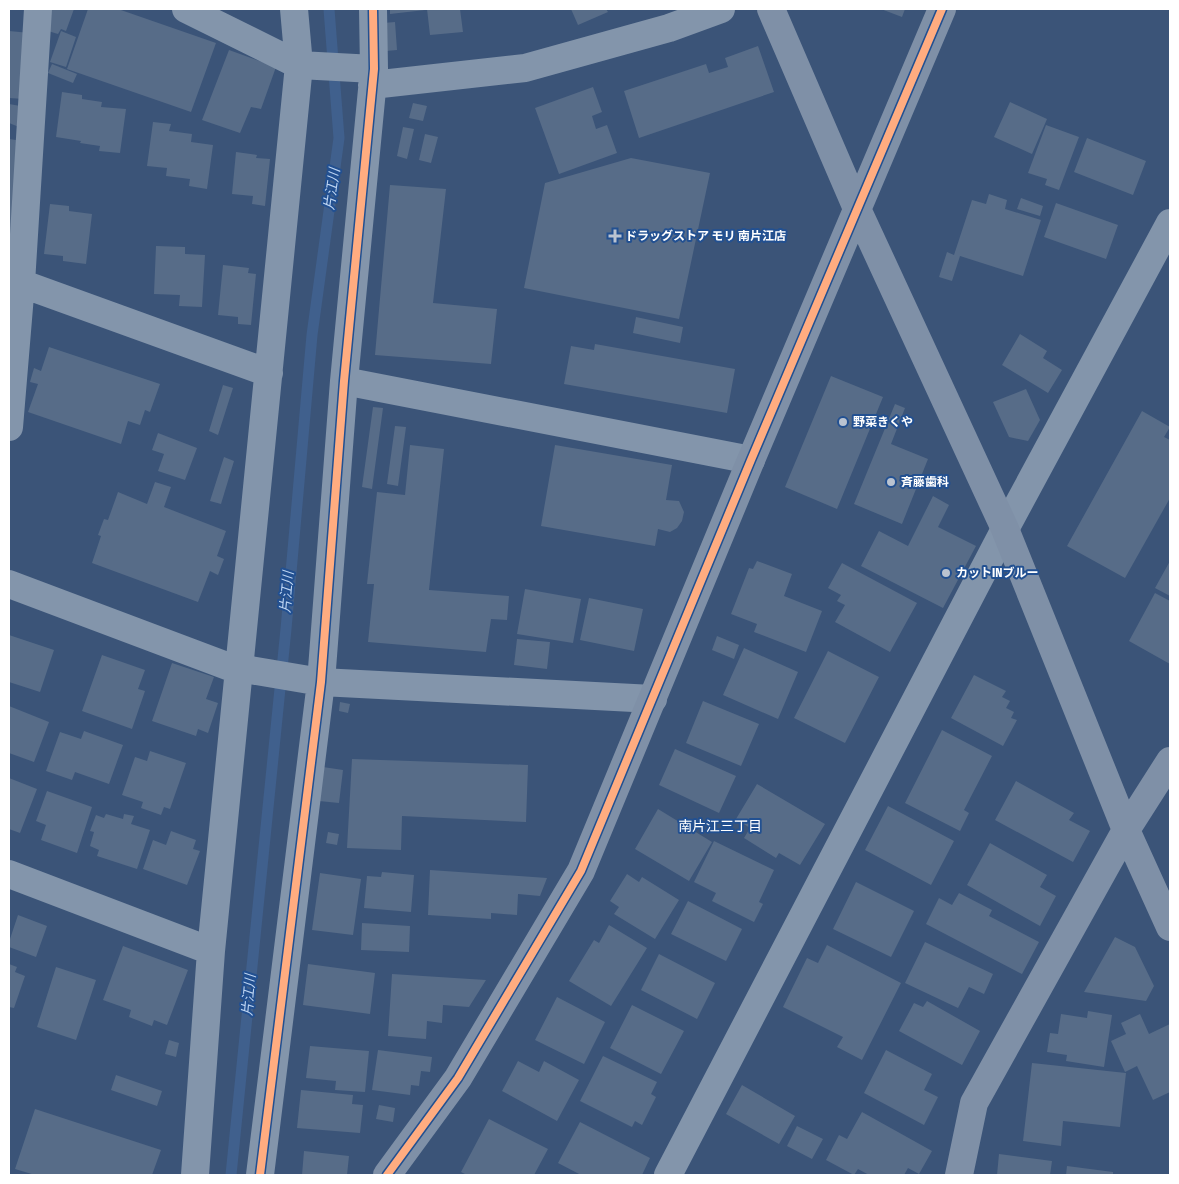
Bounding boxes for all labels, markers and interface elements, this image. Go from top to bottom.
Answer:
water label: 片江川 [321,165,344,211]
place label: ドラッグストア モリ 南片江店 [625,229,786,243]
marker: ドラッグストア モリ 南片江店 [609,230,621,242]
place label: 野菜きくや [853,415,913,429]
marker: 野菜きくや [837,416,849,428]
place label: 斉藤歯科 [901,475,949,489]
marker: 斉藤歯科 [885,476,897,488]
place label: カットINブルー [956,566,1038,580]
marker: カットINブルー [940,567,952,579]
water label: 片江川 [277,568,297,614]
district label: 南片江三丁目 [678,818,762,835]
water label: 片江川 [239,971,259,1017]

